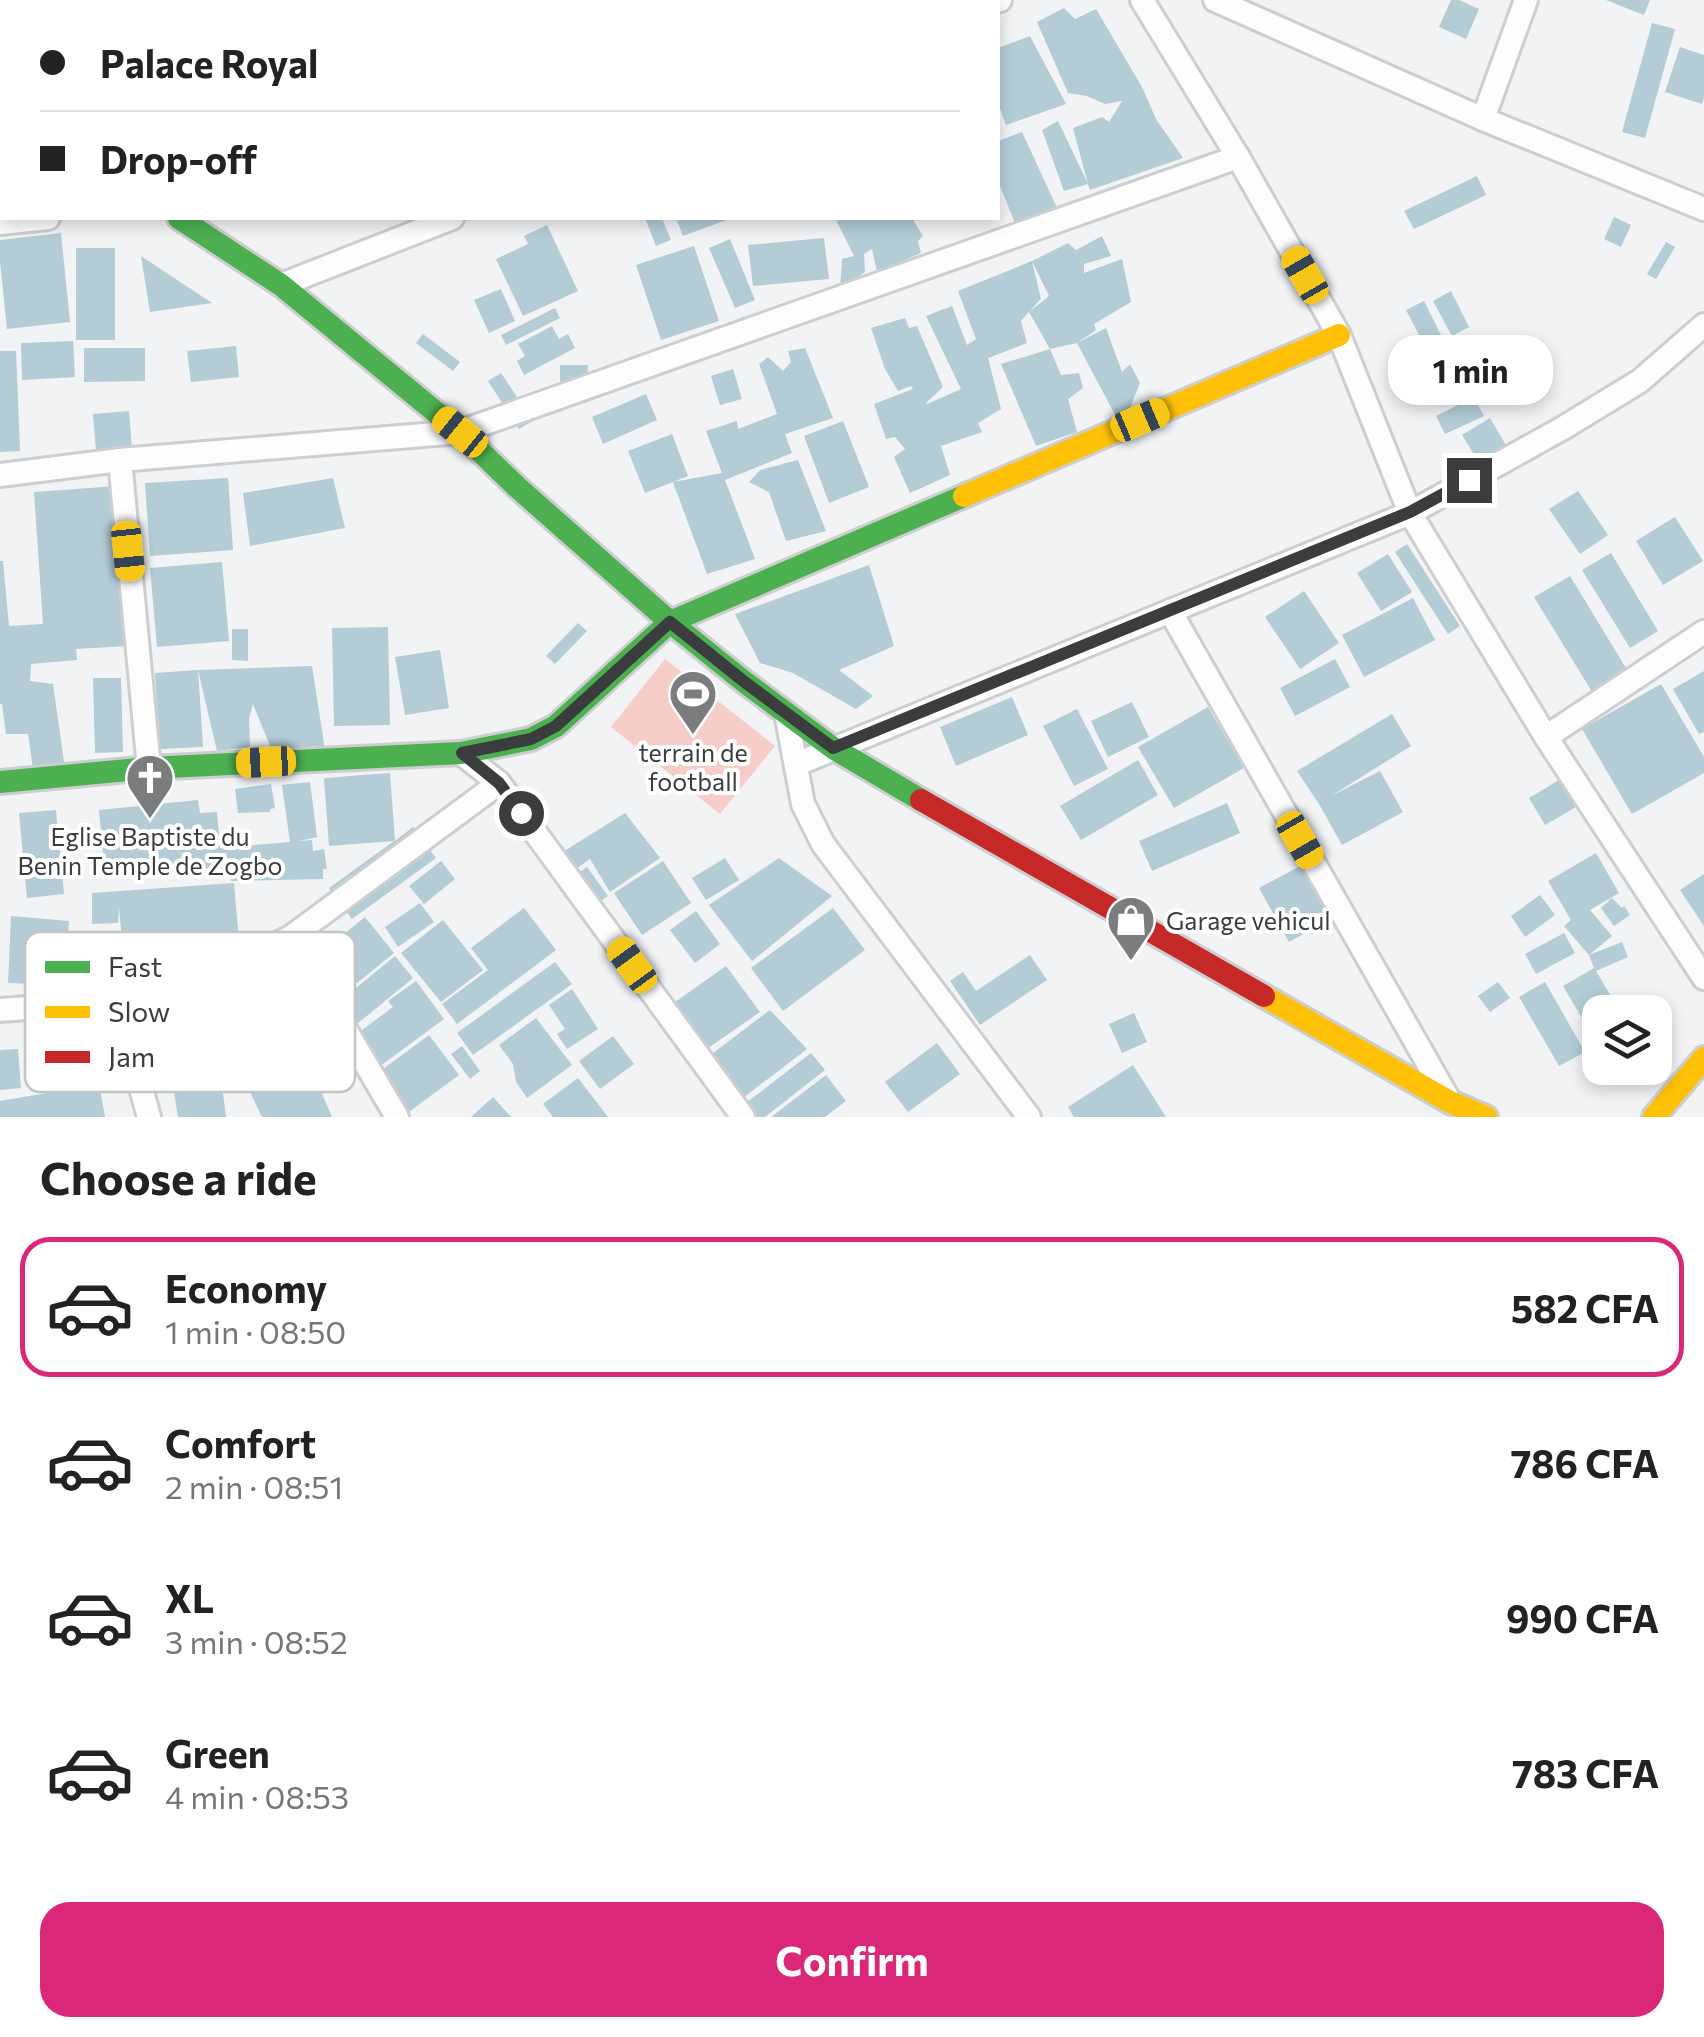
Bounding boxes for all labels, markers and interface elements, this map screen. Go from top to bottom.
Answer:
text: Palace Royal [100,39,318,86]
text: Drop-off [100,135,257,182]
car [1277,242,1333,308]
callout: 1 min [1386,335,1552,405]
text: 1 min [1433,350,1508,390]
car [1107,394,1173,446]
car [427,401,493,463]
route end [1447,458,1492,503]
car [110,520,146,582]
sports icon: terrain de football [667,668,719,736]
place label: terrain de football [638,737,748,796]
car [235,745,297,779]
church icon: Eglise Baptiste du Benin Temple de Zogbo [124,752,176,820]
route start [499,791,544,836]
car [1272,807,1328,873]
place label: Eglise Baptiste du Benin Temple de Zogbo [18,821,282,880]
shop icon: Garage vehicul [1105,894,1157,962]
place label: Garage vehicul [1166,905,1330,935]
legend [25,932,355,1092]
car [602,932,662,998]
text: Fast [108,949,162,983]
text: Slow [108,994,170,1028]
map controls [1582,995,1672,1085]
button: layers [1582,995,1672,1085]
text: Jam [108,1039,155,1073]
text: Choose a ride [40,1149,317,1204]
icon: car [45,1262,135,1352]
text: Economy [165,1264,327,1311]
text: 582 CFA [1511,1284,1659,1331]
text: 1 min · 08:50 [165,1311,346,1351]
icon: car [45,1417,135,1507]
text: Comfort [165,1419,316,1466]
text: 786 CFA [1510,1439,1659,1486]
text: 2 min · 08:51 [165,1466,343,1506]
icon: car [45,1572,135,1662]
text: XL [165,1574,214,1621]
text: 990 CFA [1506,1594,1659,1641]
text: 3 min · 08:52 [165,1621,348,1661]
icon: car [45,1727,135,1817]
text: Green [165,1729,270,1776]
text: 783 CFA [1512,1749,1659,1796]
text: 4 min · 08:53 [165,1776,349,1816]
button: Confirm [40,1902,1664,2017]

